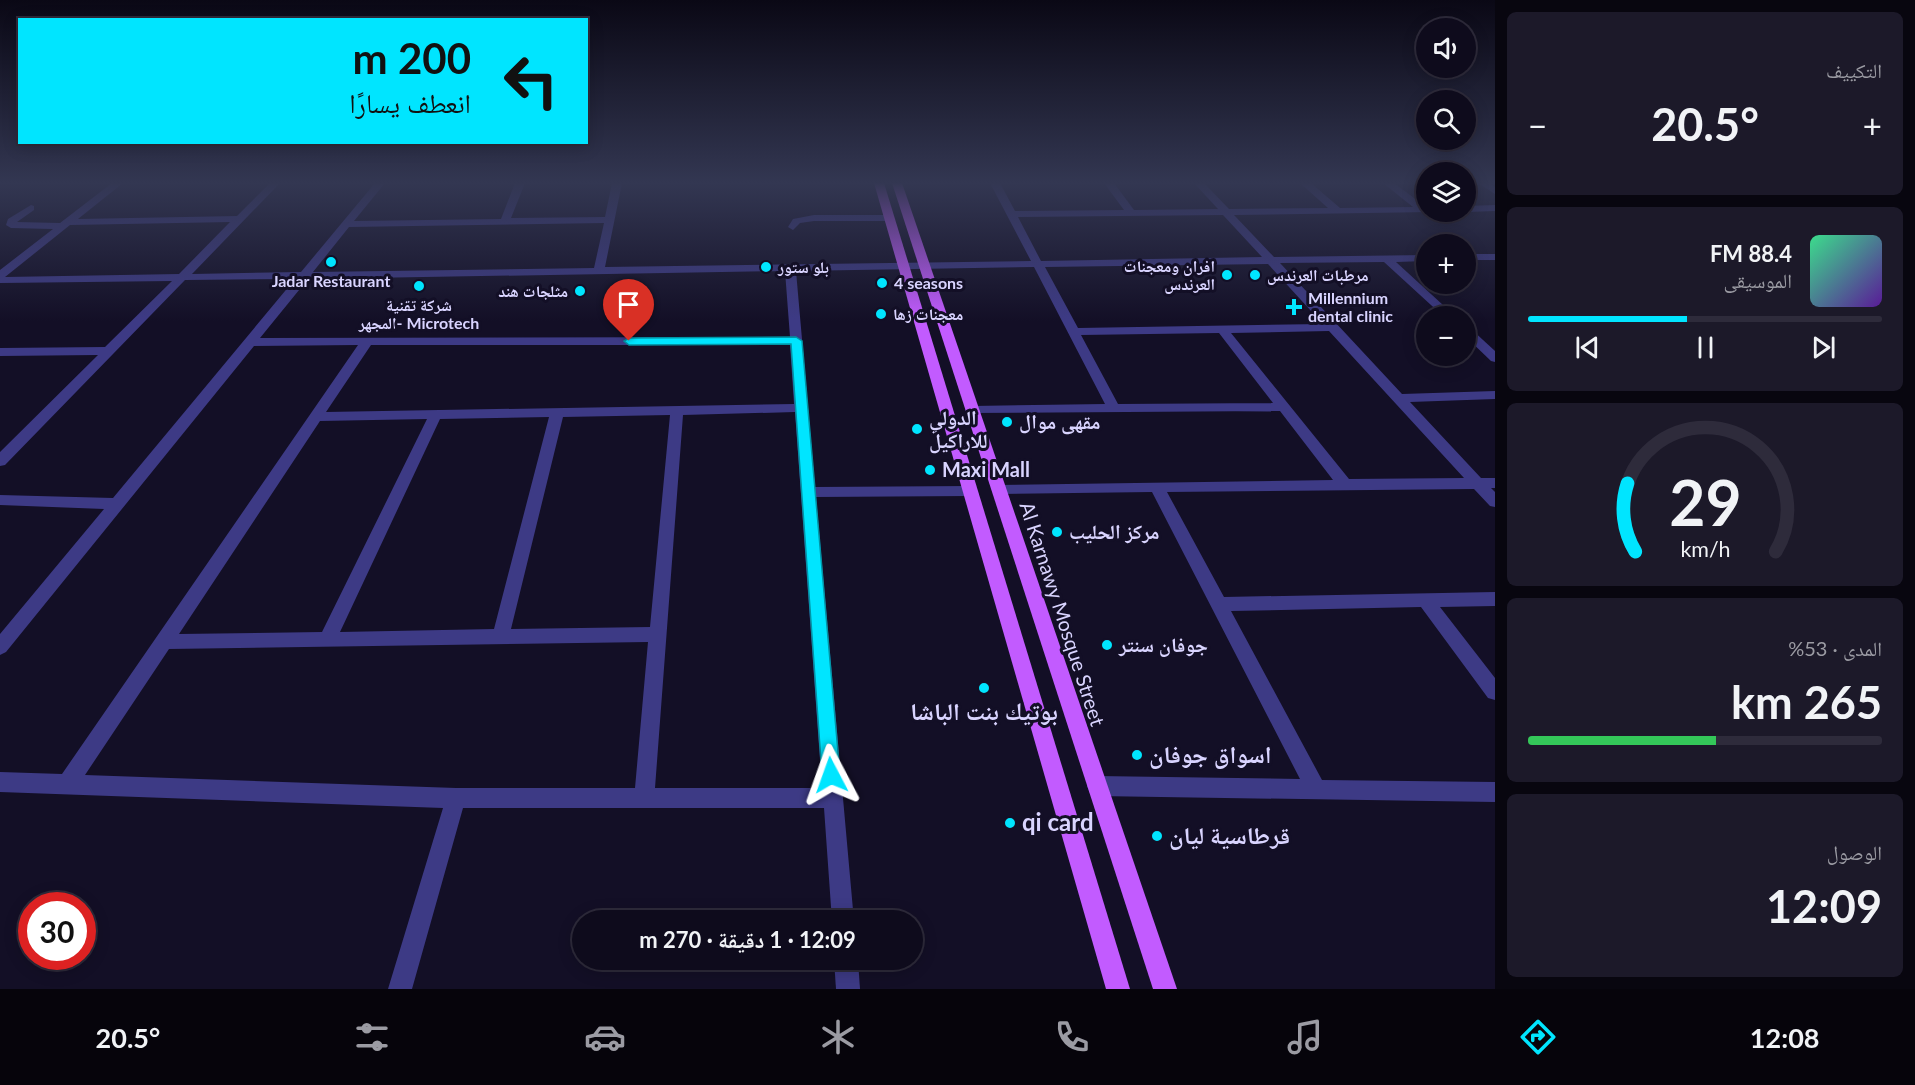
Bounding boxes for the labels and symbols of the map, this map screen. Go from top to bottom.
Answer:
marker: Jadar Restaurant [324,255,338,269]
place label: افران ومعجنات العرندس [1124,256,1215,294]
place label: بلو ستور [777,257,829,277]
marker: بلو ستور [759,260,773,274]
place label: مرطبات العرندس [1267,265,1369,285]
marker: افران ومعجنات العرندس [1220,268,1234,282]
marker: مرطبات العرندس [1248,268,1262,282]
place label: Jadar Restaurant [272,271,390,290]
place label: 4 seasons [894,273,963,292]
marker: 4 seasons [875,276,889,290]
marker: شركة تقنية المجهر- Microtech [412,279,426,293]
pin [603,279,654,341]
place label: مثلجات هند [498,281,568,300]
marker: مثلجات هند [573,284,587,298]
place label: Millennium dental clinic [1308,288,1393,325]
place label: شركة تقنية المجهر- Microtech [358,295,479,333]
marker: Millennium dental clinic [1285,298,1303,316]
place label: معجنات زها [893,304,963,323]
marker: معجنات زها [874,307,888,321]
place label: الدولي للاراكيل [929,405,988,454]
place label: مقهى موال [1019,409,1100,435]
marker: مقهى موال [1000,415,1014,429]
marker: الدولي للاراكيل [910,422,924,436]
place label: Maxi Mall [942,457,1030,481]
marker: Maxi Mall [923,463,937,477]
street label: Al Karnawy Mosque Street [1015,499,1111,729]
place label: مركز الحليب [1069,519,1160,544]
marker: مركز الحليب [1050,525,1064,539]
place label: جوفان سنتر [1118,632,1208,657]
marker: جوفان سنتر [1100,638,1114,652]
marker: بوتيك بنت الباشا [977,681,991,695]
place label: بوتيك بنت الباشا [910,696,1058,726]
place label: اسواق جوفان [1149,739,1272,769]
position arrow [799,743,863,807]
marker: اسواق جوفان [1130,748,1144,762]
place label: qi card [1022,807,1094,836]
marker: qi card [1003,816,1017,830]
place label: قرطاسية ليان [1169,820,1290,850]
marker: قرطاسية ليان [1150,829,1164,843]
speed limit sign: 30 [18,892,96,970]

